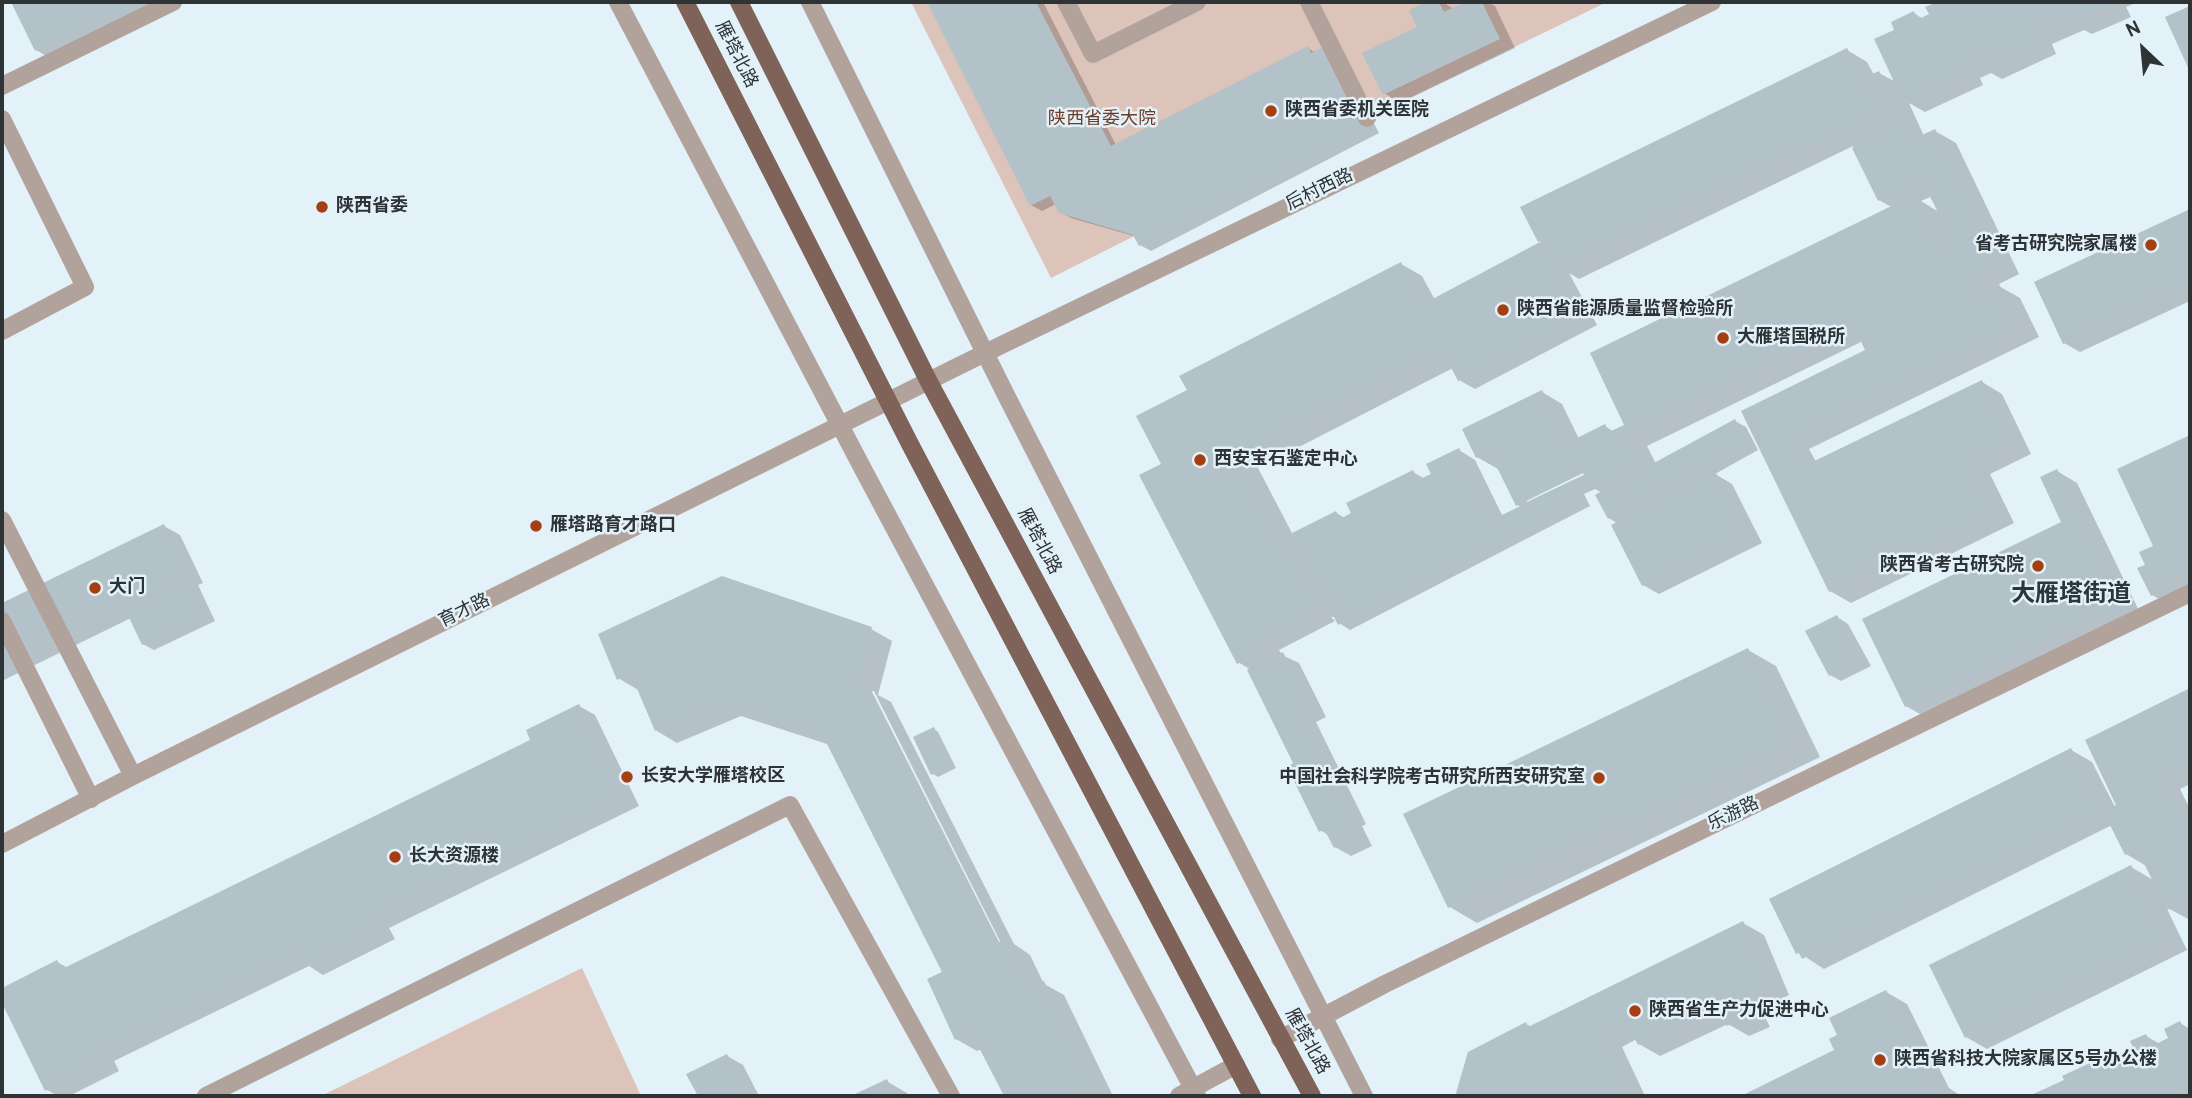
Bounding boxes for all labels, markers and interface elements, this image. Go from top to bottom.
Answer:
north arrow [2108,14,2178,84]
text: N [2122,16,2145,44]
street label: 雁塔北路 [709,18,761,92]
place label: 陕西省委机关医院 [1285,100,1429,122]
marker: 陕西省委机关医院 [1263,103,1279,119]
park label: 陕西省委大院 [1048,109,1156,131]
street label: 后村西路 [1283,166,1357,216]
place label: 陕西省委 [336,196,408,218]
marker: 陕西省委 [314,199,330,215]
place label: 省考古研究院家属楼 [1975,234,2137,256]
marker: 省考古研究院家属楼 [2143,237,2159,253]
place label: 陕西省能源质量监督检验所 [1517,299,1733,321]
marker: 陕西省能源质量监督检验所 [1495,302,1511,318]
place label: 大雁塔国税所 [1737,327,1845,349]
marker: 大雁塔国税所 [1715,330,1731,346]
place label: 西安宝石鉴定中心 [1214,449,1358,471]
marker: 西安宝石鉴定中心 [1192,452,1208,468]
street label: 雁塔北路 [1012,505,1064,579]
place label: 雁塔路育才路口 [550,515,676,537]
marker: 雁塔路育才路口 [528,518,544,534]
place label: 陕西省考古研究院 [1880,555,2024,577]
marker: 陕西省考古研究院 [2030,558,2046,574]
place label: 大门 [109,577,145,599]
marker: 大门 [87,580,103,596]
district label: 大雁塔街道 [2011,582,2131,610]
street label: 育才路 [436,590,494,634]
place label: 长安大学雁塔校区 [641,766,785,788]
place label: 中国社会科学院考古研究所西安研究室 [1279,767,1585,789]
marker: 长安大学雁塔校区 [619,769,635,785]
marker: 中国社会科学院考古研究所西安研究室 [1591,770,1607,786]
street label: 乐游路 [1705,793,1763,837]
place label: 长大资源楼 [409,846,499,868]
marker: 长大资源楼 [387,849,403,865]
place label: 陕西省生产力促进中心 [1649,1000,1829,1022]
marker: 陕西省生产力促进中心 [1627,1003,1643,1019]
street label: 雁塔北路 [1279,1005,1333,1079]
place label: 陕西省科技大院家属区5号办公楼 [1894,1049,2157,1071]
marker: 陕西省科技大院家属区5号办公楼 [1872,1052,1888,1068]

